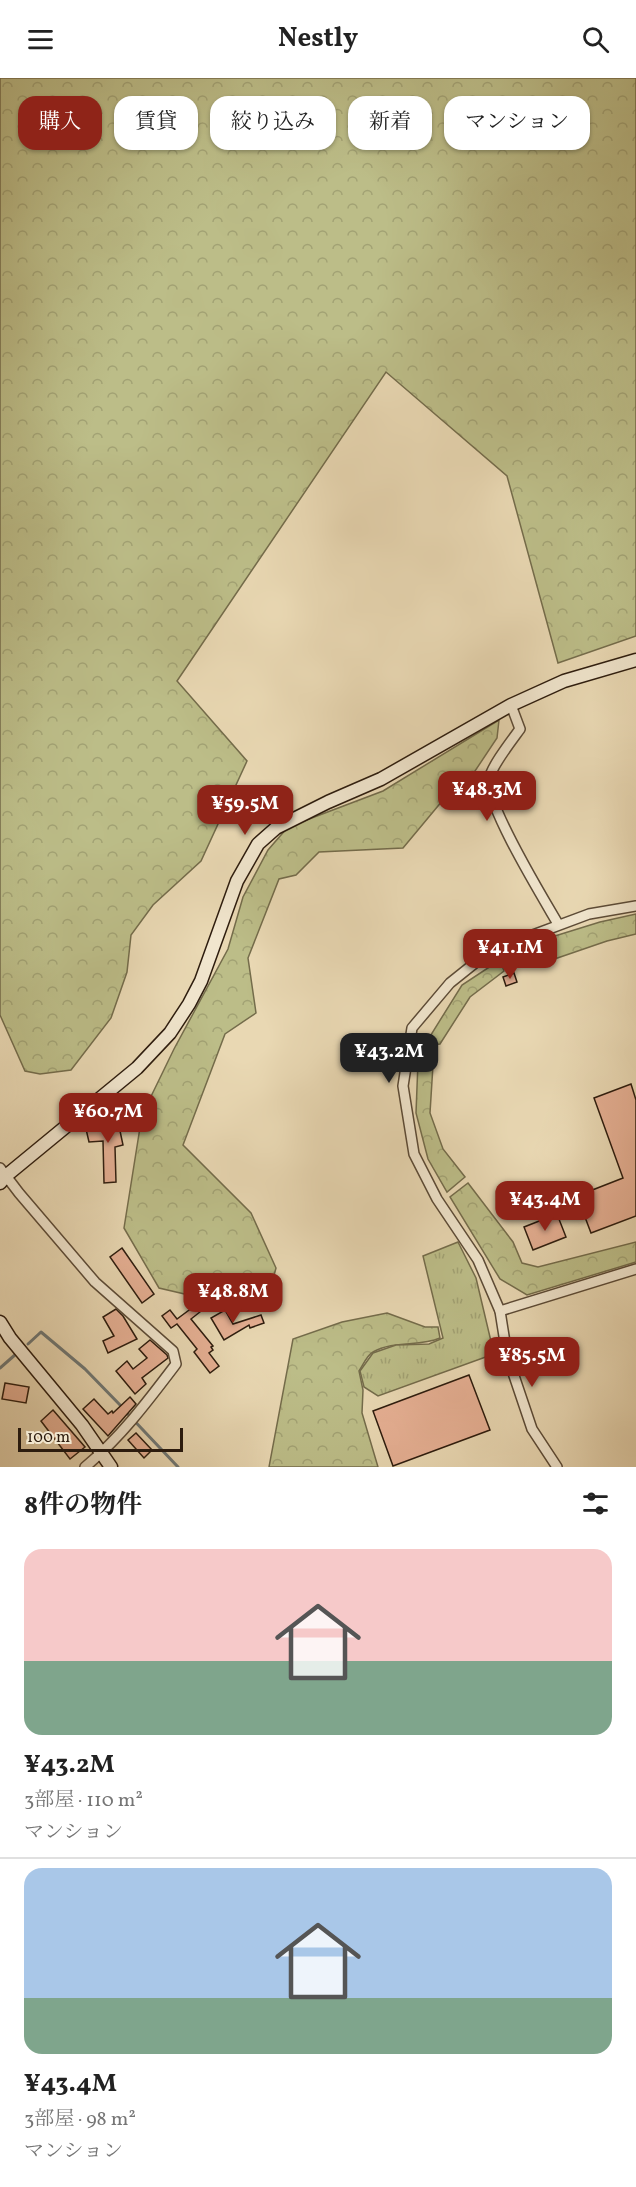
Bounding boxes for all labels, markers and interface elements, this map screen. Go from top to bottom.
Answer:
text: Nestly [278,20,358,58]
icon: menu [24,23,57,56]
icon: search [579,23,612,56]
chip: 購入 [18,96,102,150]
chip: 賃貸 [114,96,198,150]
chip: 絞り込み [210,96,336,150]
chip: 新着 [348,96,432,150]
chip: マンション [444,96,590,150]
pin: ¥48.3M [438,771,536,822]
text: ¥48.3M [452,776,522,804]
pin: ¥59.5M [196,785,294,836]
text: ¥59.5M [211,790,279,818]
pin: ¥41.1M [461,929,559,980]
text: ¥41.1M [477,934,543,962]
pin: ¥43.2M [340,1033,438,1084]
text: ¥43.2M [354,1038,424,1066]
pin: ¥60.7M [59,1093,157,1144]
text: ¥60.7M [73,1098,143,1126]
pin: ¥43.4M [496,1181,594,1232]
text: ¥43.4M [509,1186,581,1214]
pin: ¥48.8M [184,1273,282,1324]
text: ¥48.8M [197,1278,269,1306]
pin: ¥85.5M [483,1337,581,1388]
text: ¥85.5M [498,1342,566,1370]
scale bar [18,1425,183,1452]
text: 100 m [27,1427,70,1449]
icon: filters [579,1487,612,1520]
text: 8件の物件 [24,1488,142,1524]
icon: home [264,1588,372,1696]
text: ¥43.2M [24,1747,115,1783]
text: 3部屋 · 110 m² [24,1787,143,1815]
text: マンション [24,1819,123,1847]
icon: home [264,1907,372,2015]
text: ¥43.4M [24,2066,117,2102]
text: 3部屋 · 98 m² [24,2106,136,2134]
text: マンション [24,2138,123,2166]

